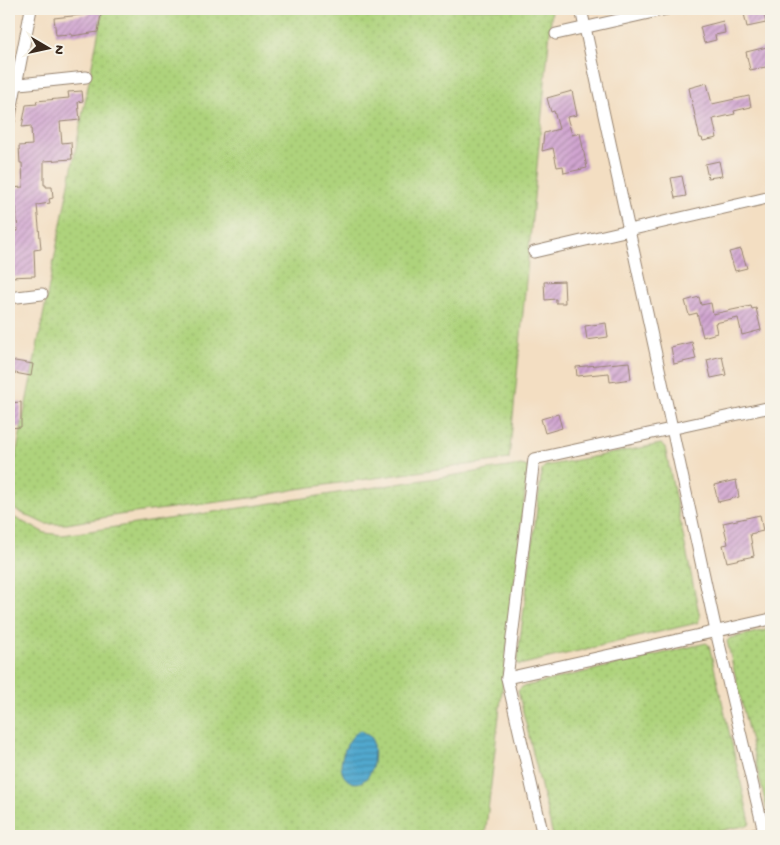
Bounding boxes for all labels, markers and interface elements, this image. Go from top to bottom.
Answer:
north arrow [22,22,72,72]
text: N [49,44,67,55]

